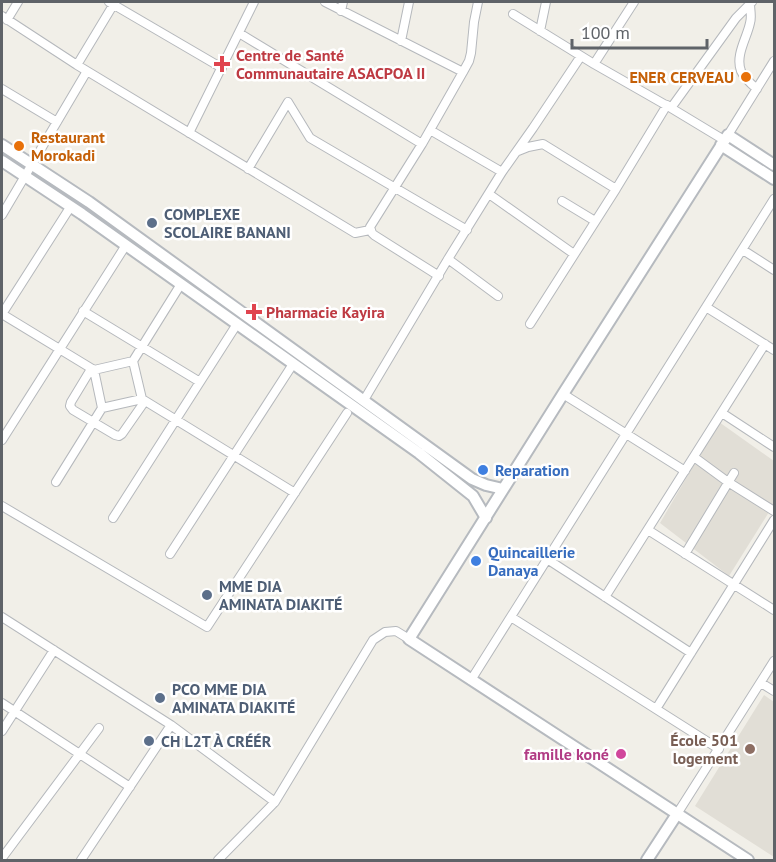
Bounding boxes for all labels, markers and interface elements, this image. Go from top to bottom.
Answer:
scale bar [572,12,707,50]
text: 100 m [581,21,630,44]
place label: Centre de Santé Communautaire ASACPOA II [236,45,425,83]
marker: Centre de Santé Communautaire ASACPOA II [213,55,231,73]
place label: ENER CERVEAU [629,67,734,87]
marker: ENER CERVEAU [739,70,753,84]
place label: Restaurant Morokadi [31,127,105,165]
marker: Restaurant Morokadi [12,139,26,153]
place label: COMPLEXE SCOLAIRE BANANI [164,204,291,242]
marker: COMPLEXE SCOLAIRE BANANI [145,216,159,230]
place label: Pharmacie Kayira [266,302,385,322]
marker: Pharmacie Kayira [247,305,261,319]
place label: Reparation [495,460,569,480]
marker: Reparation [476,463,490,477]
place label: Quincaillerie Danaya [488,542,575,580]
marker: Quincaillerie Danaya [469,554,483,568]
place label: MME DIA AMINATA DIAKITÉ [219,576,342,614]
marker: MME DIA AMINATA DIAKITÉ [200,588,214,602]
place label: PCO MME DIA AMINATA DIAKITÉ [172,679,295,717]
marker: PCO MME DIA AMINATA DIAKITÉ [153,691,167,705]
place label: École 501 logement [670,730,738,768]
place label: CH L2T À CRÉÉR [161,731,272,751]
marker: CH L2T À CRÉÉR [142,734,156,748]
marker: École 501 logement [743,742,757,756]
place label: famille koné [524,744,609,764]
marker: famille koné [614,747,628,761]

